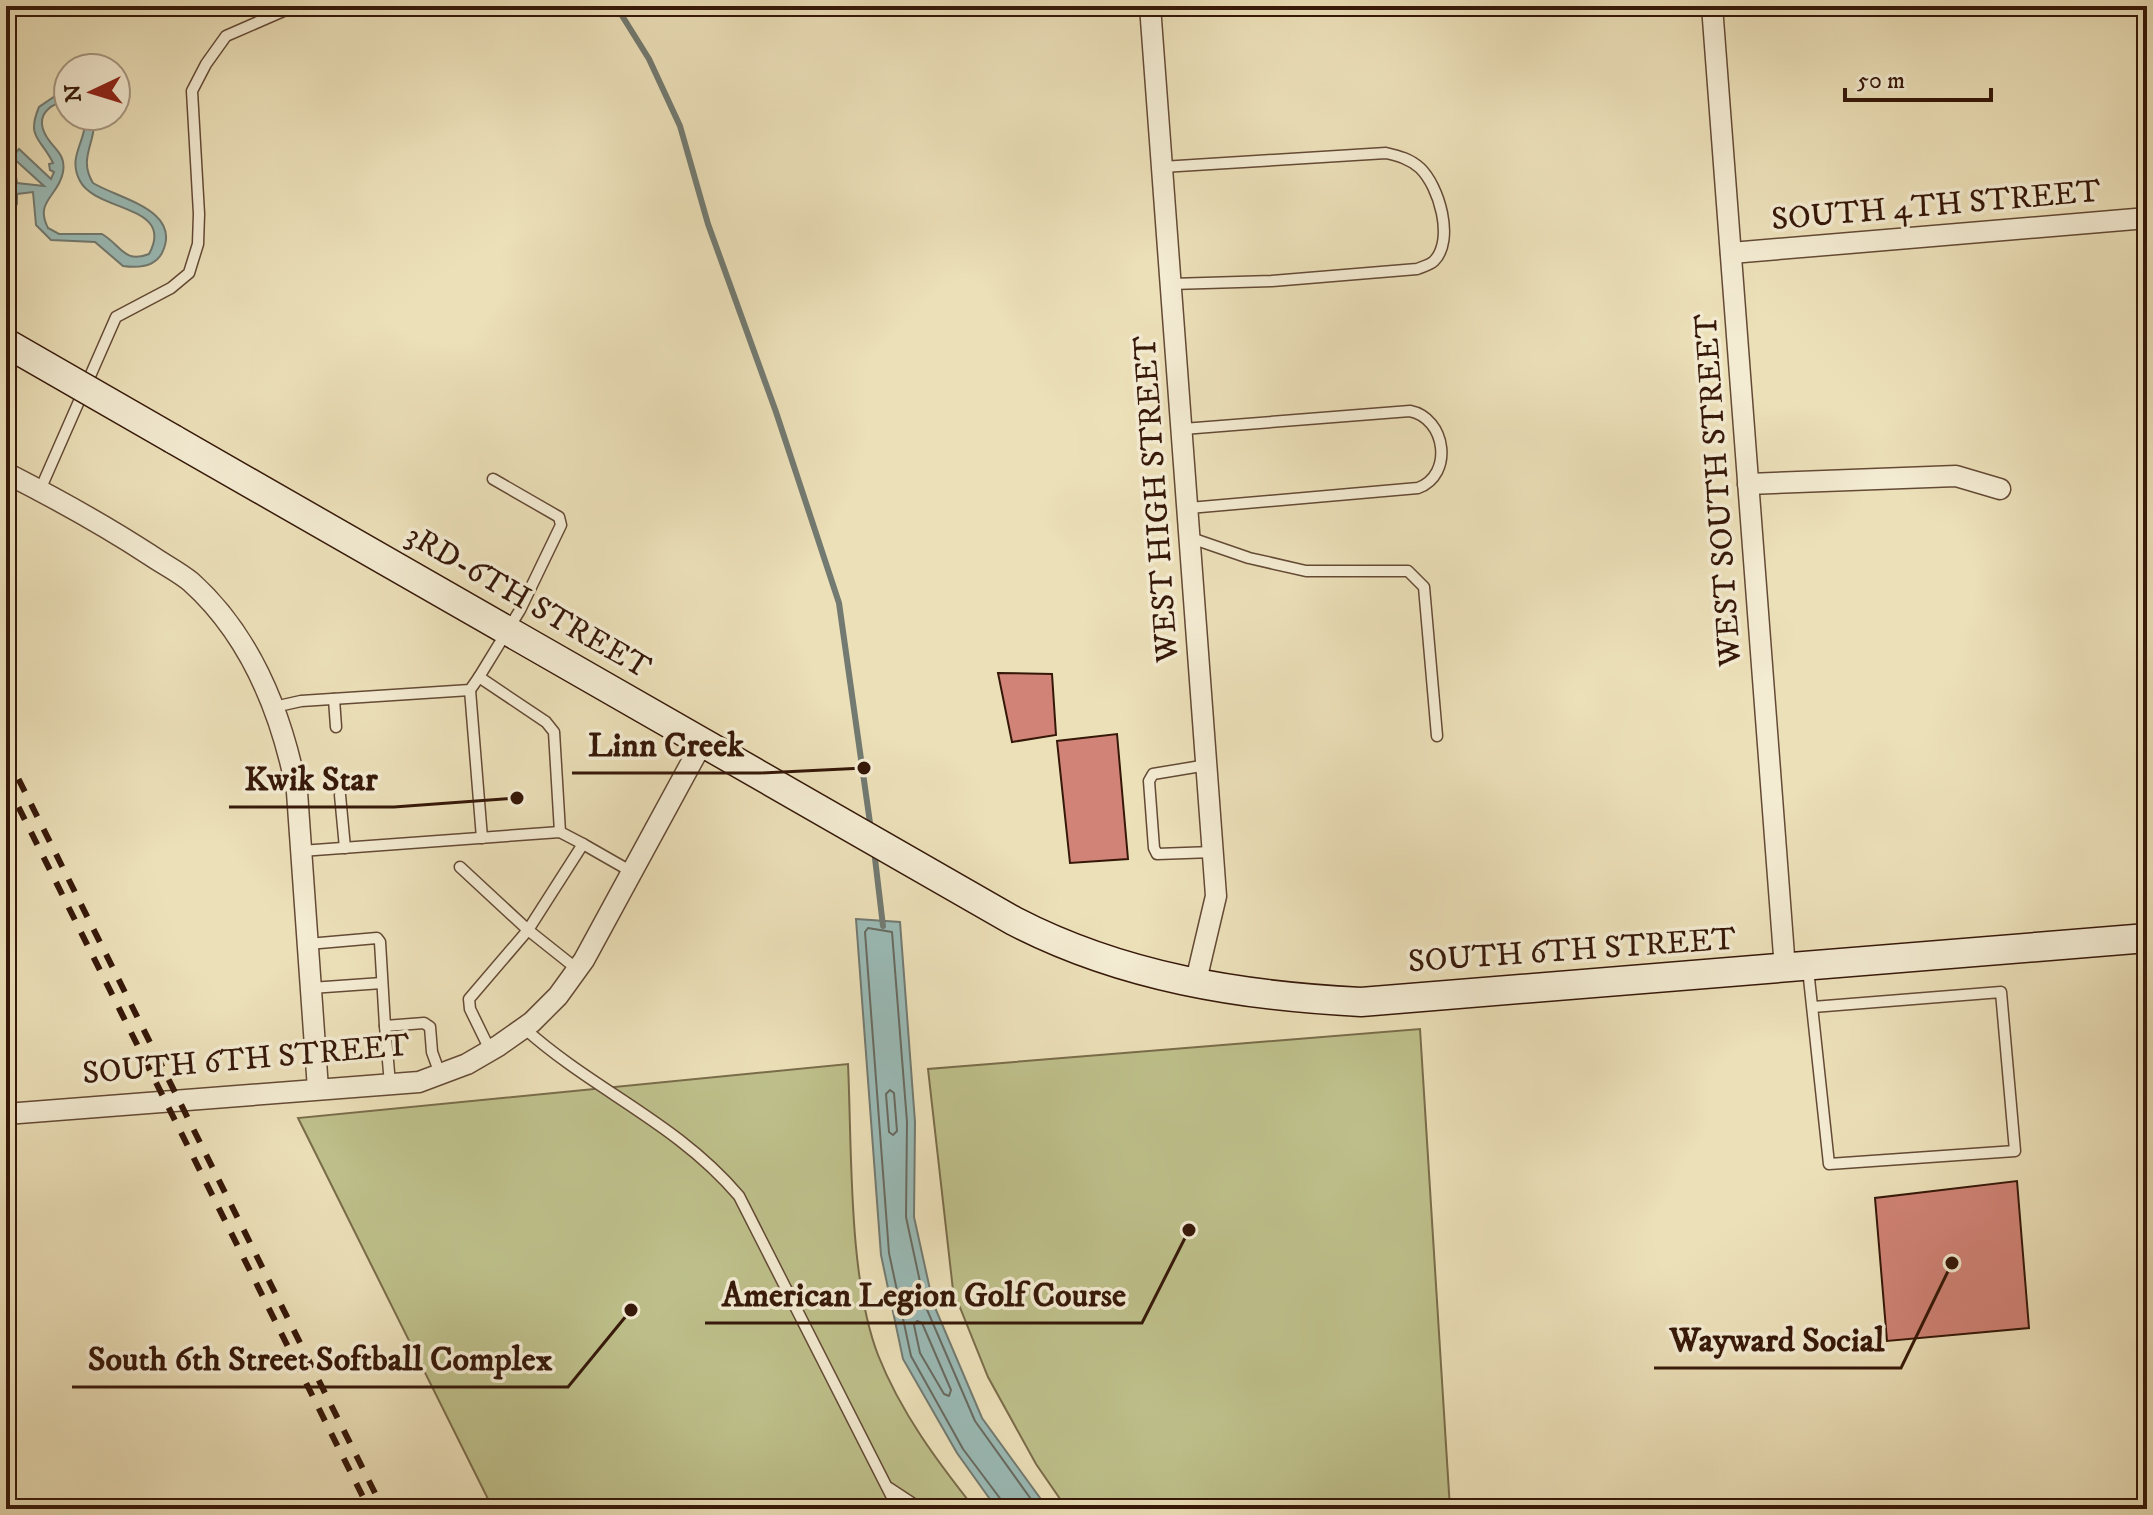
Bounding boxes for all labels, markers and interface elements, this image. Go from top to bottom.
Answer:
north arrow [52,52,132,132]
scale bar [1845,52,1991,102]
text: 50 m [1857,66,1905,96]
text: N [59,83,88,103]
street label: SOUTH 4TH STREET [1770,172,2102,240]
street label: WEST SOUTH STREET [1687,312,1751,669]
street label: WEST HIGH STREET [1126,334,1188,665]
street label: 3RD-6TH STREET [398,516,658,688]
callout: Linn Creek [572,715,760,773]
text: Linn Creek [588,725,745,767]
callout: Kwik Star [229,749,394,807]
text: Kwik Star [244,759,378,801]
street label: SOUTH 6TH STREET [1407,920,1737,982]
street label: SOUTH 6TH STREET [81,1026,411,1094]
callout: American Legion Golf Course [705,1265,1142,1323]
text: American Legion Golf Course [721,1275,1126,1317]
callout: Wayward Social [1654,1310,1901,1368]
text: Wayward Social [1669,1320,1885,1362]
callout: South 6th Street Softball Complex [72,1329,568,1387]
text: South 6th Street Softball Complex [88,1339,553,1381]

